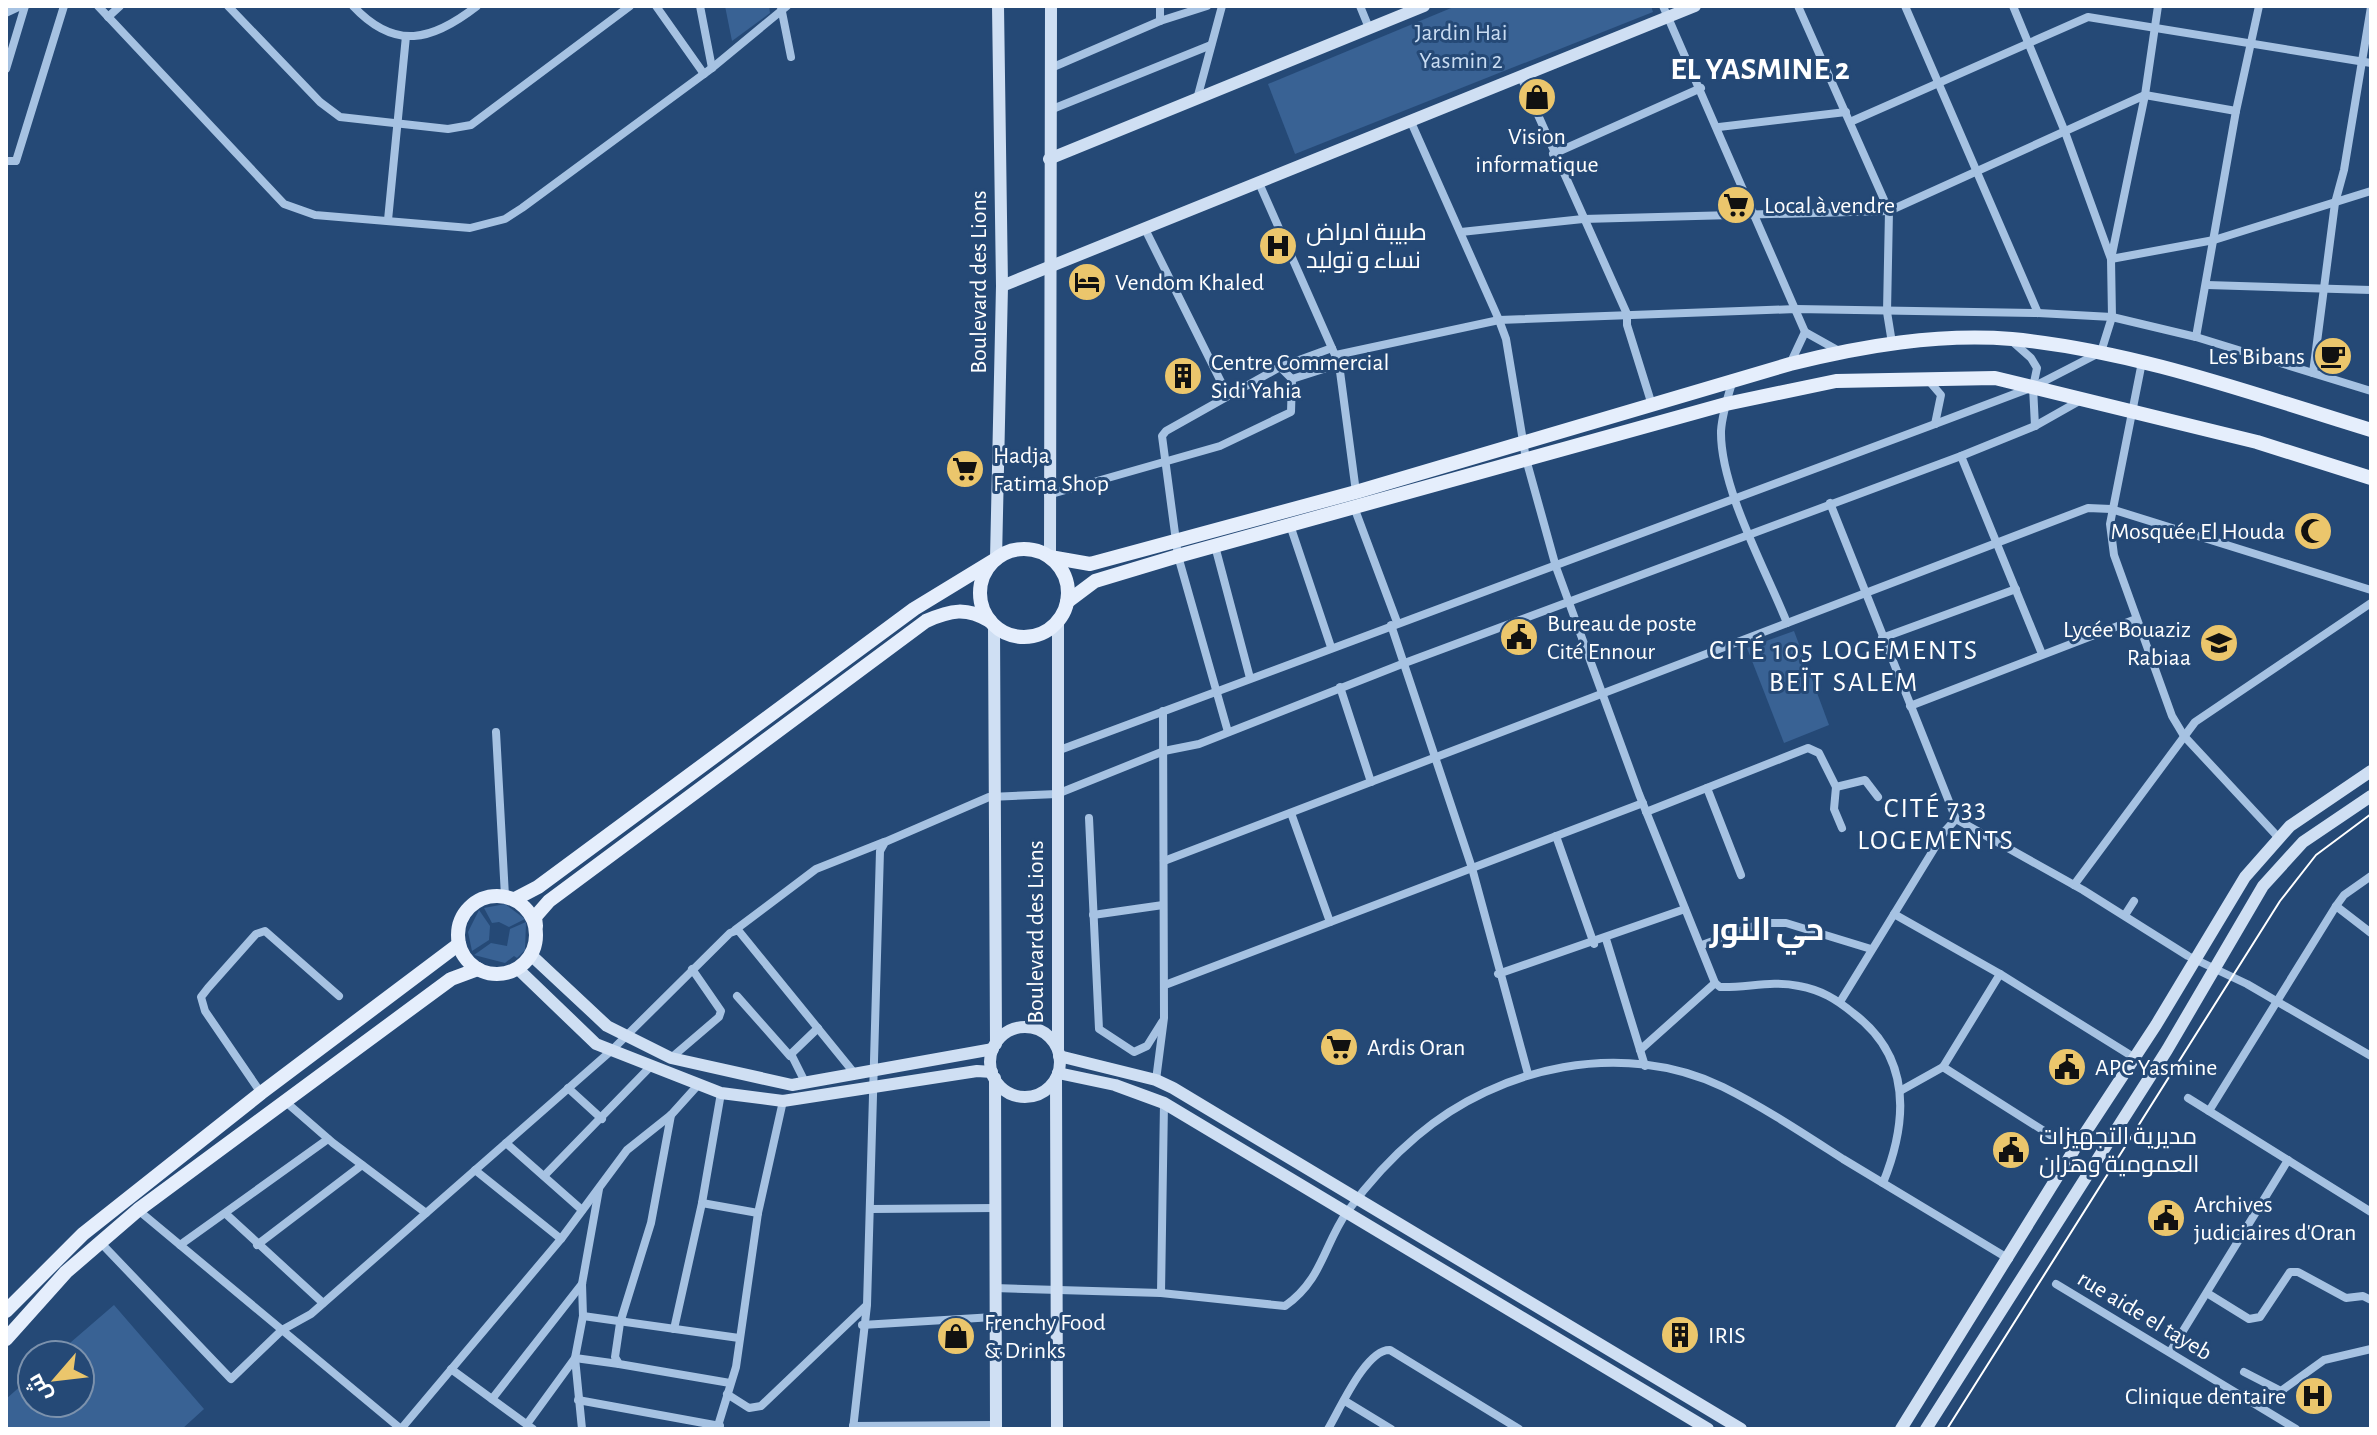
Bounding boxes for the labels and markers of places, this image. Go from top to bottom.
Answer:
shop icon: Vision informatique [1516,76,1558,118]
place label: Vision informatique [1475,125,1599,177]
supermarket icon: Local à vendre [1715,184,1757,226]
place label: Local à vendre [1764,194,1895,218]
place label: طبيبة امراض نساء و توليد [1306,221,1427,273]
hospital icon: طبيبة امراض نساء و توليد [1257,225,1299,267]
hotel icon: Vendom Khaled [1066,261,1108,303]
place label: Vendom Khaled [1115,271,1264,295]
cafe icon: Les Bibans [2312,335,2354,377]
place label: Les Bibans [2208,345,2305,369]
place label: Centre Commercial Sidi Yahia [1211,351,1389,403]
building icon: Centre Commercial Sidi Yahia [1162,355,1204,397]
place label: Hadja Fatima Shop [993,444,1109,496]
supermarket icon: Hadja Fatima Shop [944,448,986,490]
mosque icon: Mosquée El Houda [2292,510,2334,552]
place label: Mosquée El Houda [2110,520,2285,544]
place label: Bureau de poste Cité Ennour [1547,612,1697,664]
public building icon: Bureau de poste Cité Ennour [1498,616,1540,658]
place label: Lycée Bouaziz Rabiaa [2063,618,2191,670]
school or university icon: Lycée Bouaziz Rabiaa [2198,622,2240,664]
supermarket icon: Ardis Oran [1318,1026,1360,1068]
place label: Ardis Oran [1367,1036,1465,1060]
public building icon: APC Yasmine [2046,1046,2088,1088]
place label: APC Yasmine [2095,1056,2217,1080]
place label: مديرية التجهيزات العمومية وهران [2039,1125,2200,1178]
public building icon: مديرية التجهيزات العمومية وهران [1990,1129,2032,1171]
place label: Archives judiciaires d'Oran [2194,1193,2356,1245]
public building icon: Archives judiciaires d'Oran [2145,1197,2187,1239]
place label: Frenchy Food & Drinks [984,1311,1106,1363]
building icon: IRIS [1659,1314,1701,1356]
shop icon: Frenchy Food & Drinks [935,1315,977,1357]
place label: IRIS [1708,1324,1746,1348]
hospital icon: Clinique dentaire [2293,1375,2335,1417]
place label: Clinique dentaire [2125,1385,2286,1409]

